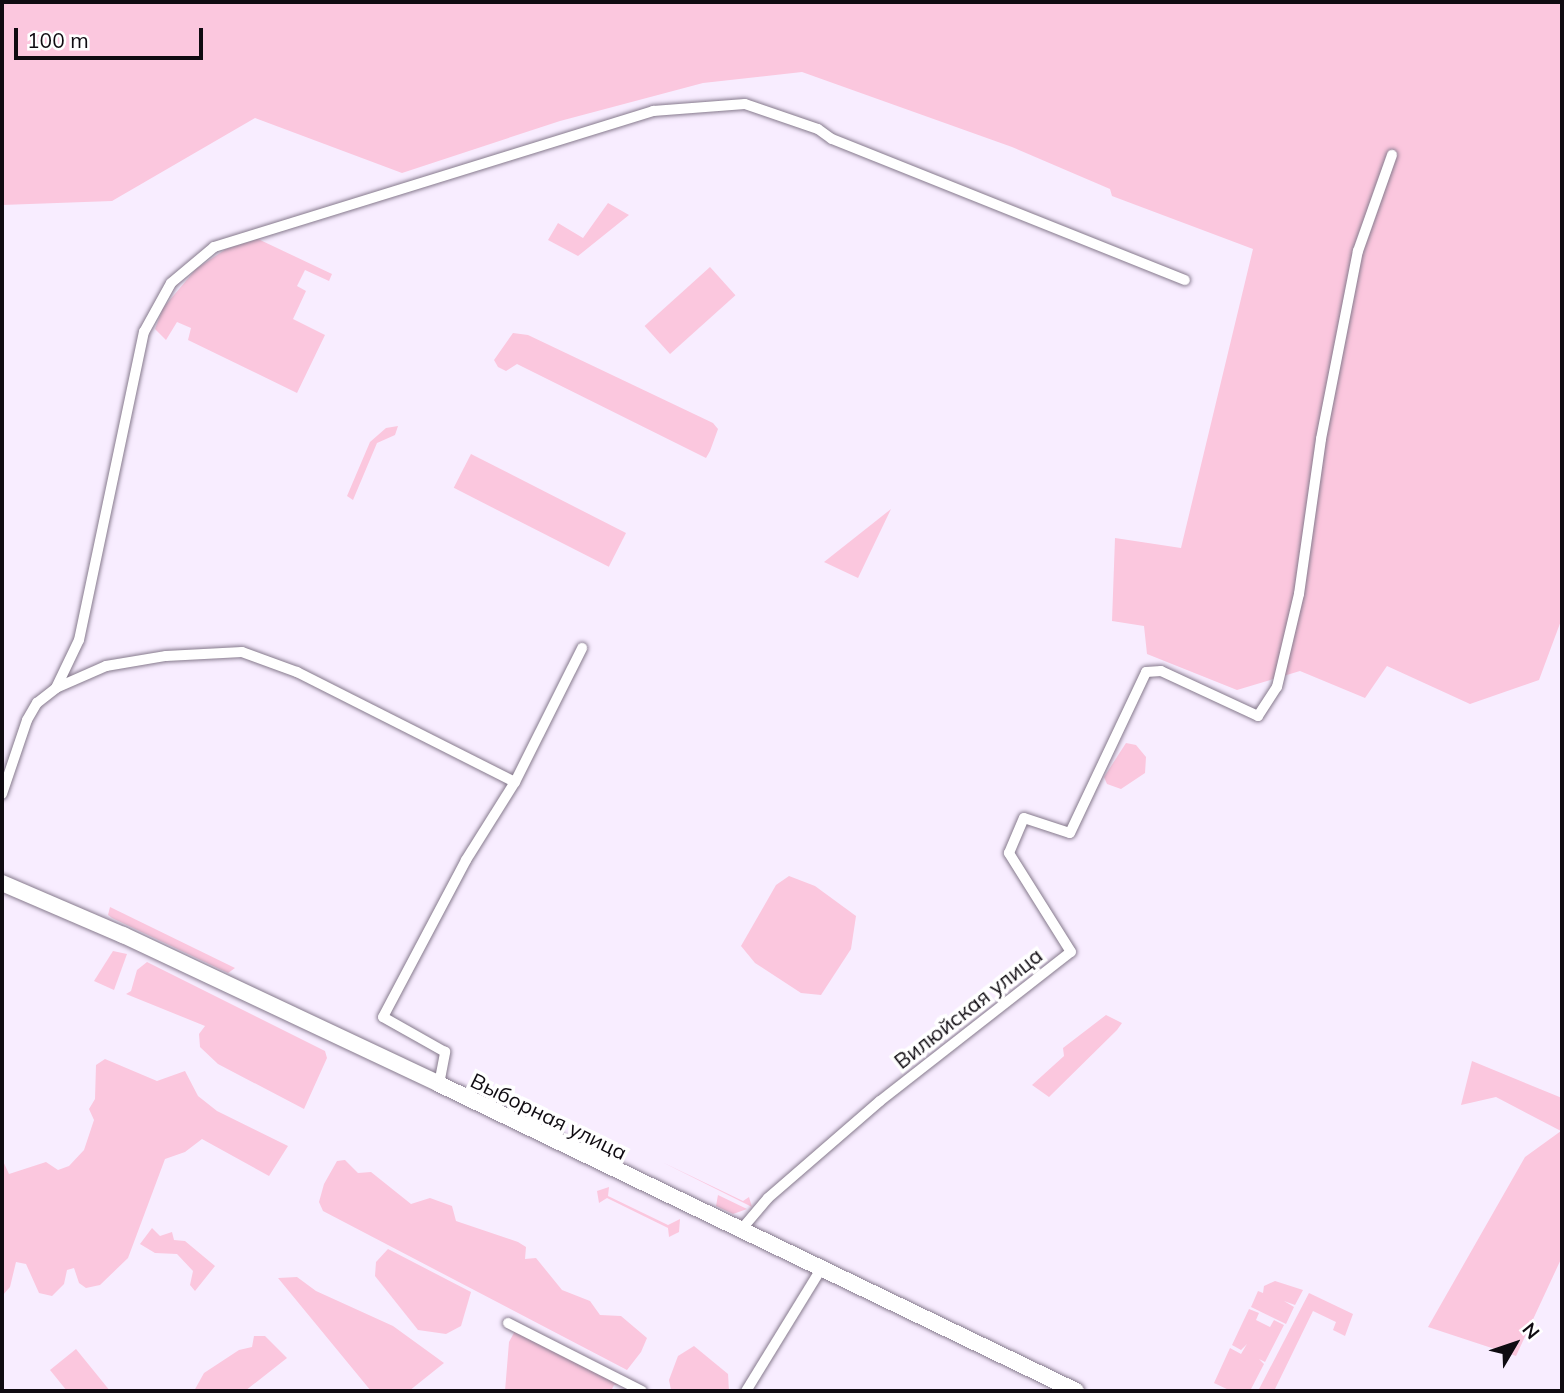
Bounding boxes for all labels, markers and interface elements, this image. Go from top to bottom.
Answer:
scale bar [18,14,206,58]
text: 100 m [27,27,89,53]
street label: Вилюйская улица [889,942,1047,1074]
street label: Выборная улица [467,1067,631,1165]
north arrow [1480,1309,1550,1379]
text: N [1517,1318,1545,1344]

